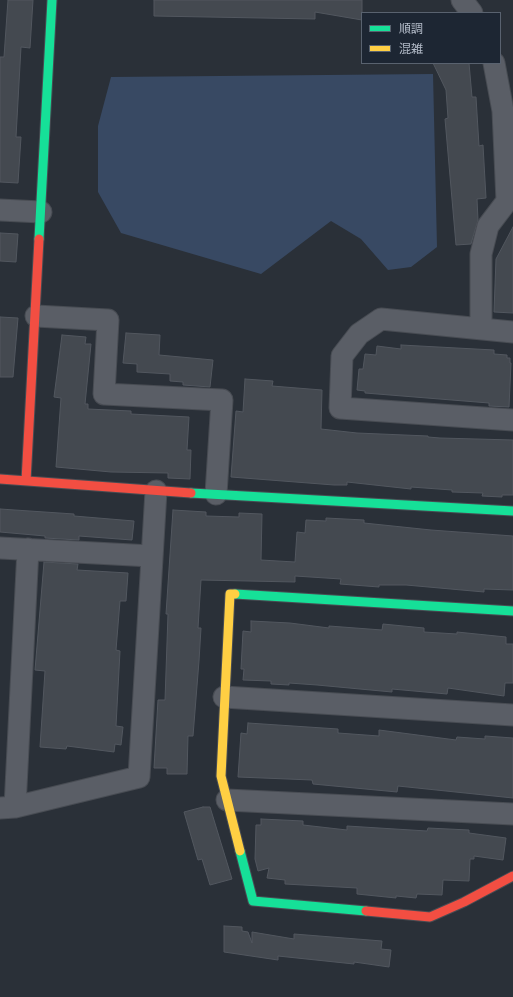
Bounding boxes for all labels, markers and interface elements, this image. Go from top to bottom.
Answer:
legend [361,12,501,64]
text: 順調 [399,20,423,37]
text: 混雑 [399,40,423,57]

